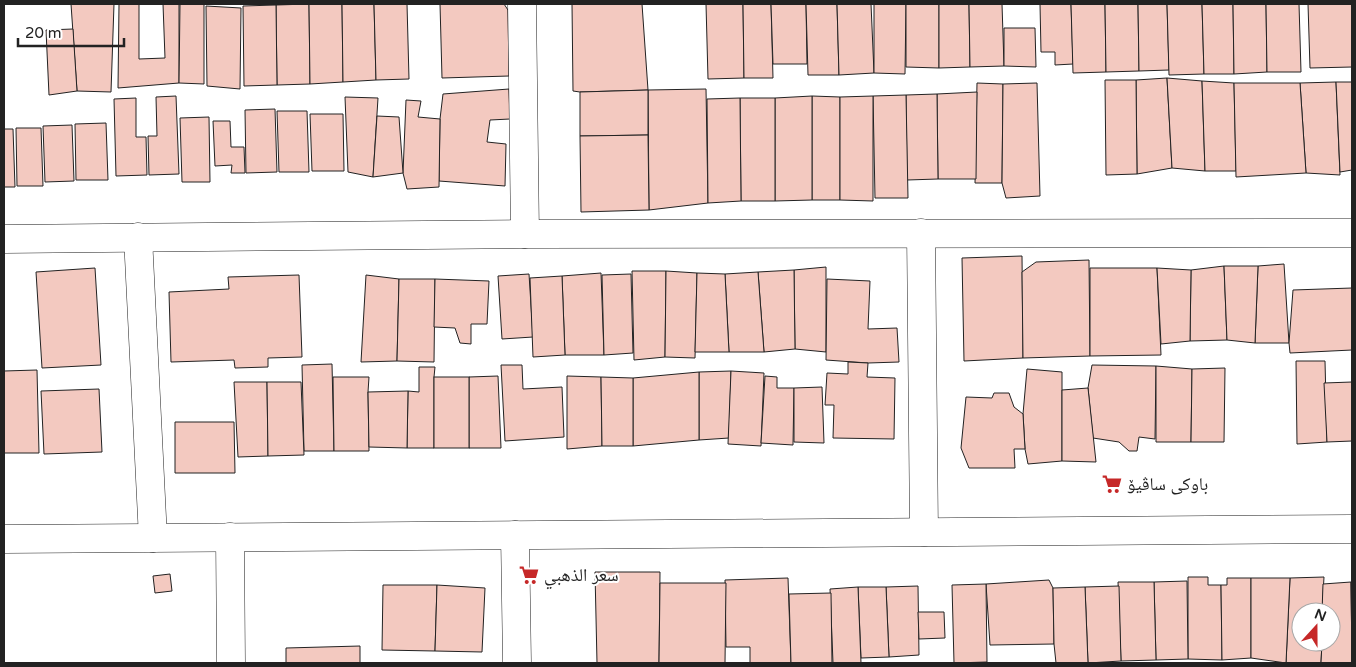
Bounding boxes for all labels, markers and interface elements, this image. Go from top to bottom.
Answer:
scale bar [18,15,124,47]
text: 20 m [25,24,62,42]
supermarket icon: باوکی ساڤیۆ [1101,473,1123,495]
place label: باوکی ساڤیۆ [1127,473,1208,495]
supermarket icon: سعر الذهبي [518,564,540,586]
place label: سعر الذهبي [544,564,619,590]
north arrow [1291,602,1341,652]
text: N [1312,605,1329,625]

